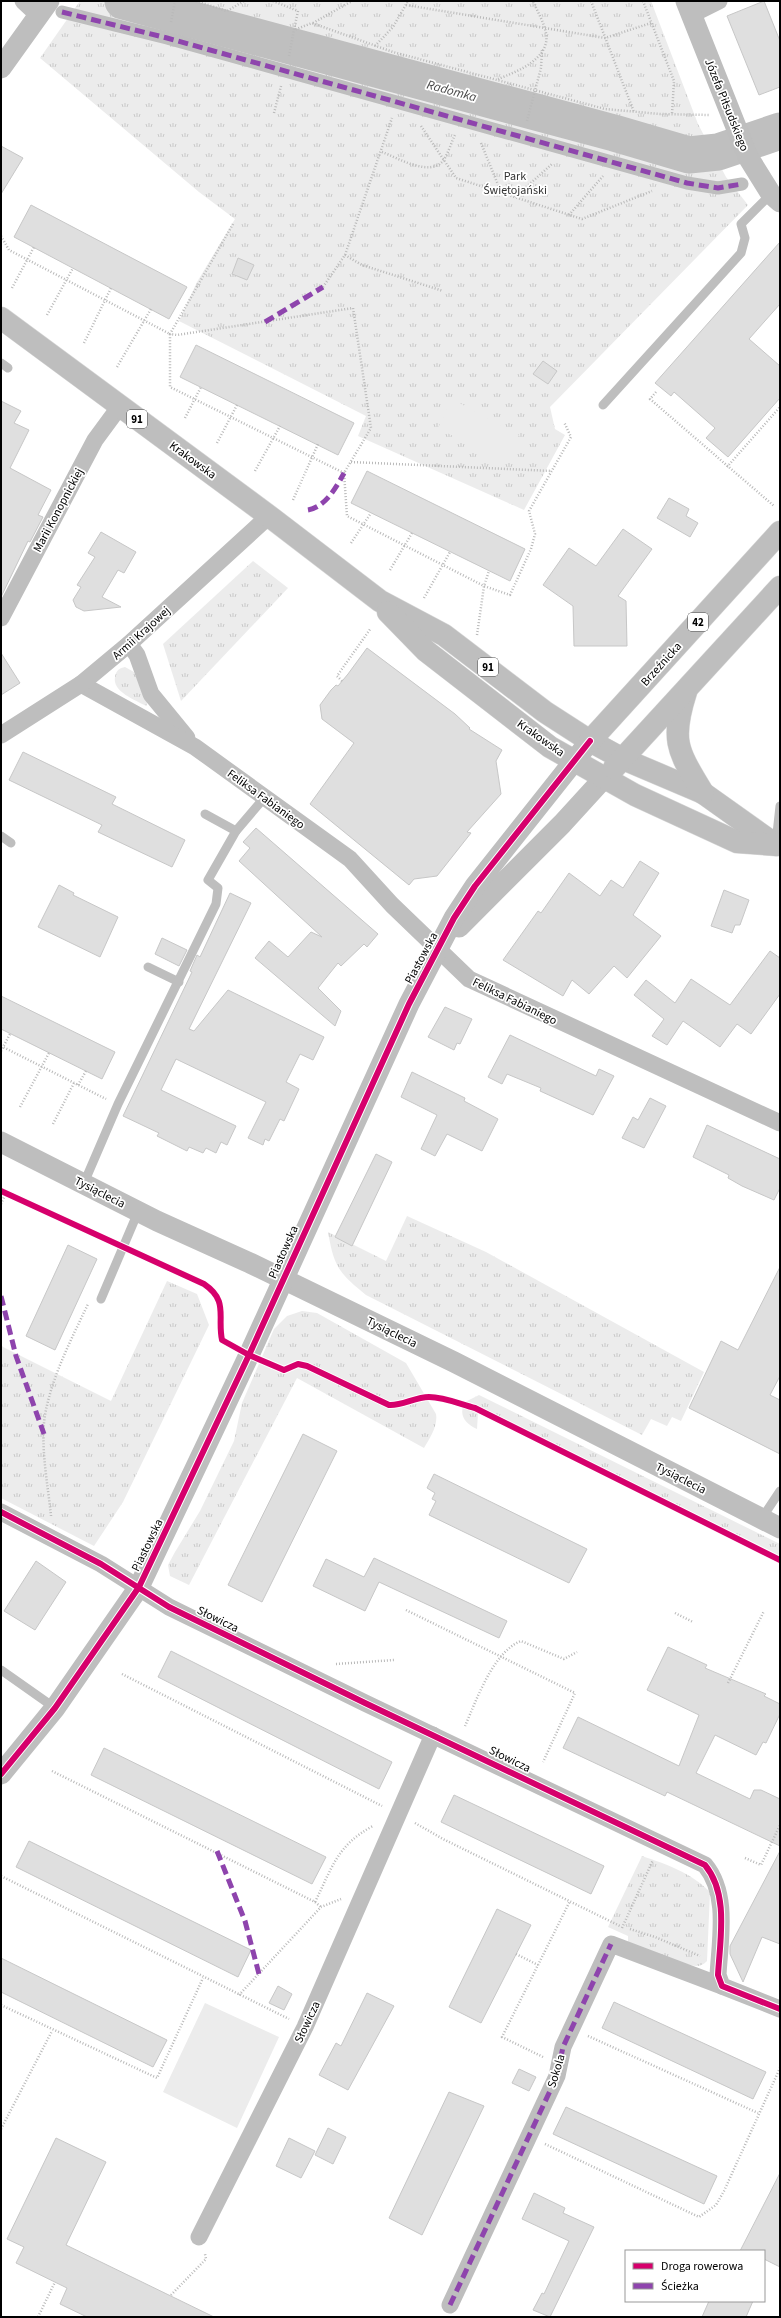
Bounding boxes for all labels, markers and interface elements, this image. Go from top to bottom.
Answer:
street label: Józefa Piłsudskiego [700,56,753,154]
water label: Radomka [425,76,479,106]
park label: Park Świętojański [483,168,547,199]
road number: 91 [127,410,147,428]
street label: Krakowska [166,437,220,483]
street label: Marii Konopnickiej [29,465,88,555]
street label: Armii Krajowej [109,603,174,664]
road number: 42 [688,613,708,631]
street label: Brzeźnicka [637,639,686,690]
road number: 91 [478,658,498,676]
street label: Krakowska [513,716,568,761]
street label: Feliksa Fabianiego [223,765,308,833]
street label: Piastowska [401,929,442,987]
street label: Feliksa Fabianiego [470,974,560,1029]
street label: Tysiąclecia [72,1172,128,1212]
street label: Piastowska [264,1223,303,1281]
street label: Tysiąclecia [363,1313,420,1352]
street label: Tysiąclecia [653,1458,709,1498]
street label: Piastowska [127,1516,167,1574]
street label: Słowicza [194,1602,241,1637]
street label: Słowicza [486,1742,533,1777]
street label: Słowicza [290,1999,325,2046]
street label: Sokola [543,2052,570,2090]
legend [625,2250,765,2302]
text: Droga rowerowa [661,2258,743,2275]
text: Ścieżka [661,2278,699,2295]

